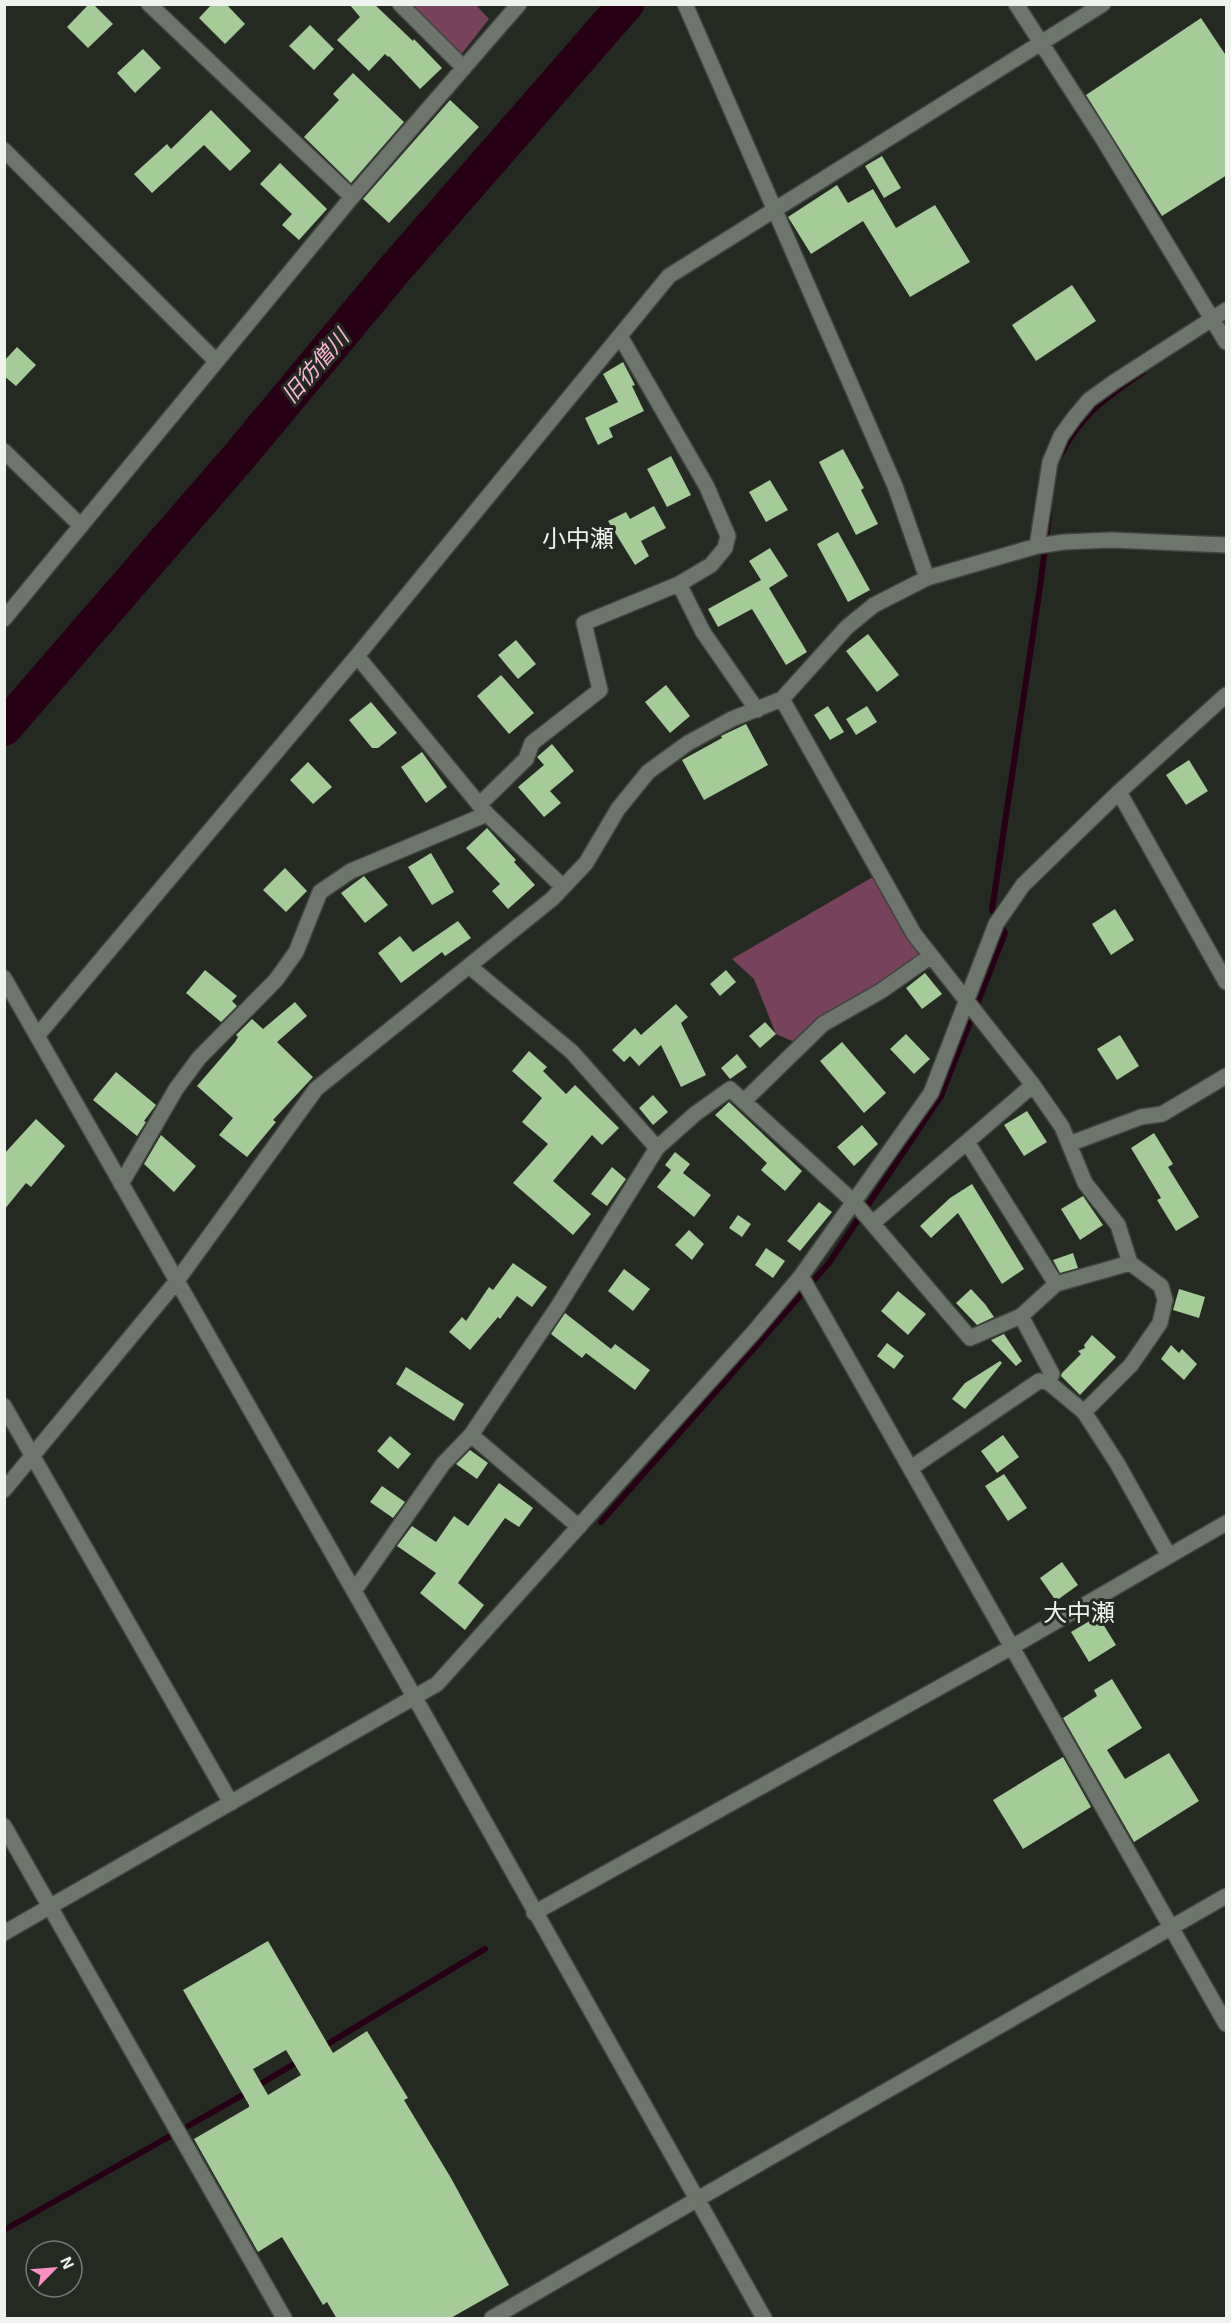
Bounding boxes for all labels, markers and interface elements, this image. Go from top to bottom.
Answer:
water label: 旧彷僧川 [276,322,354,407]
district label: 小中瀬 [542,523,614,552]
district label: 大中瀬 [1043,1597,1115,1626]
north arrow [24,2239,84,2299]
text: N [57,2253,79,2272]

